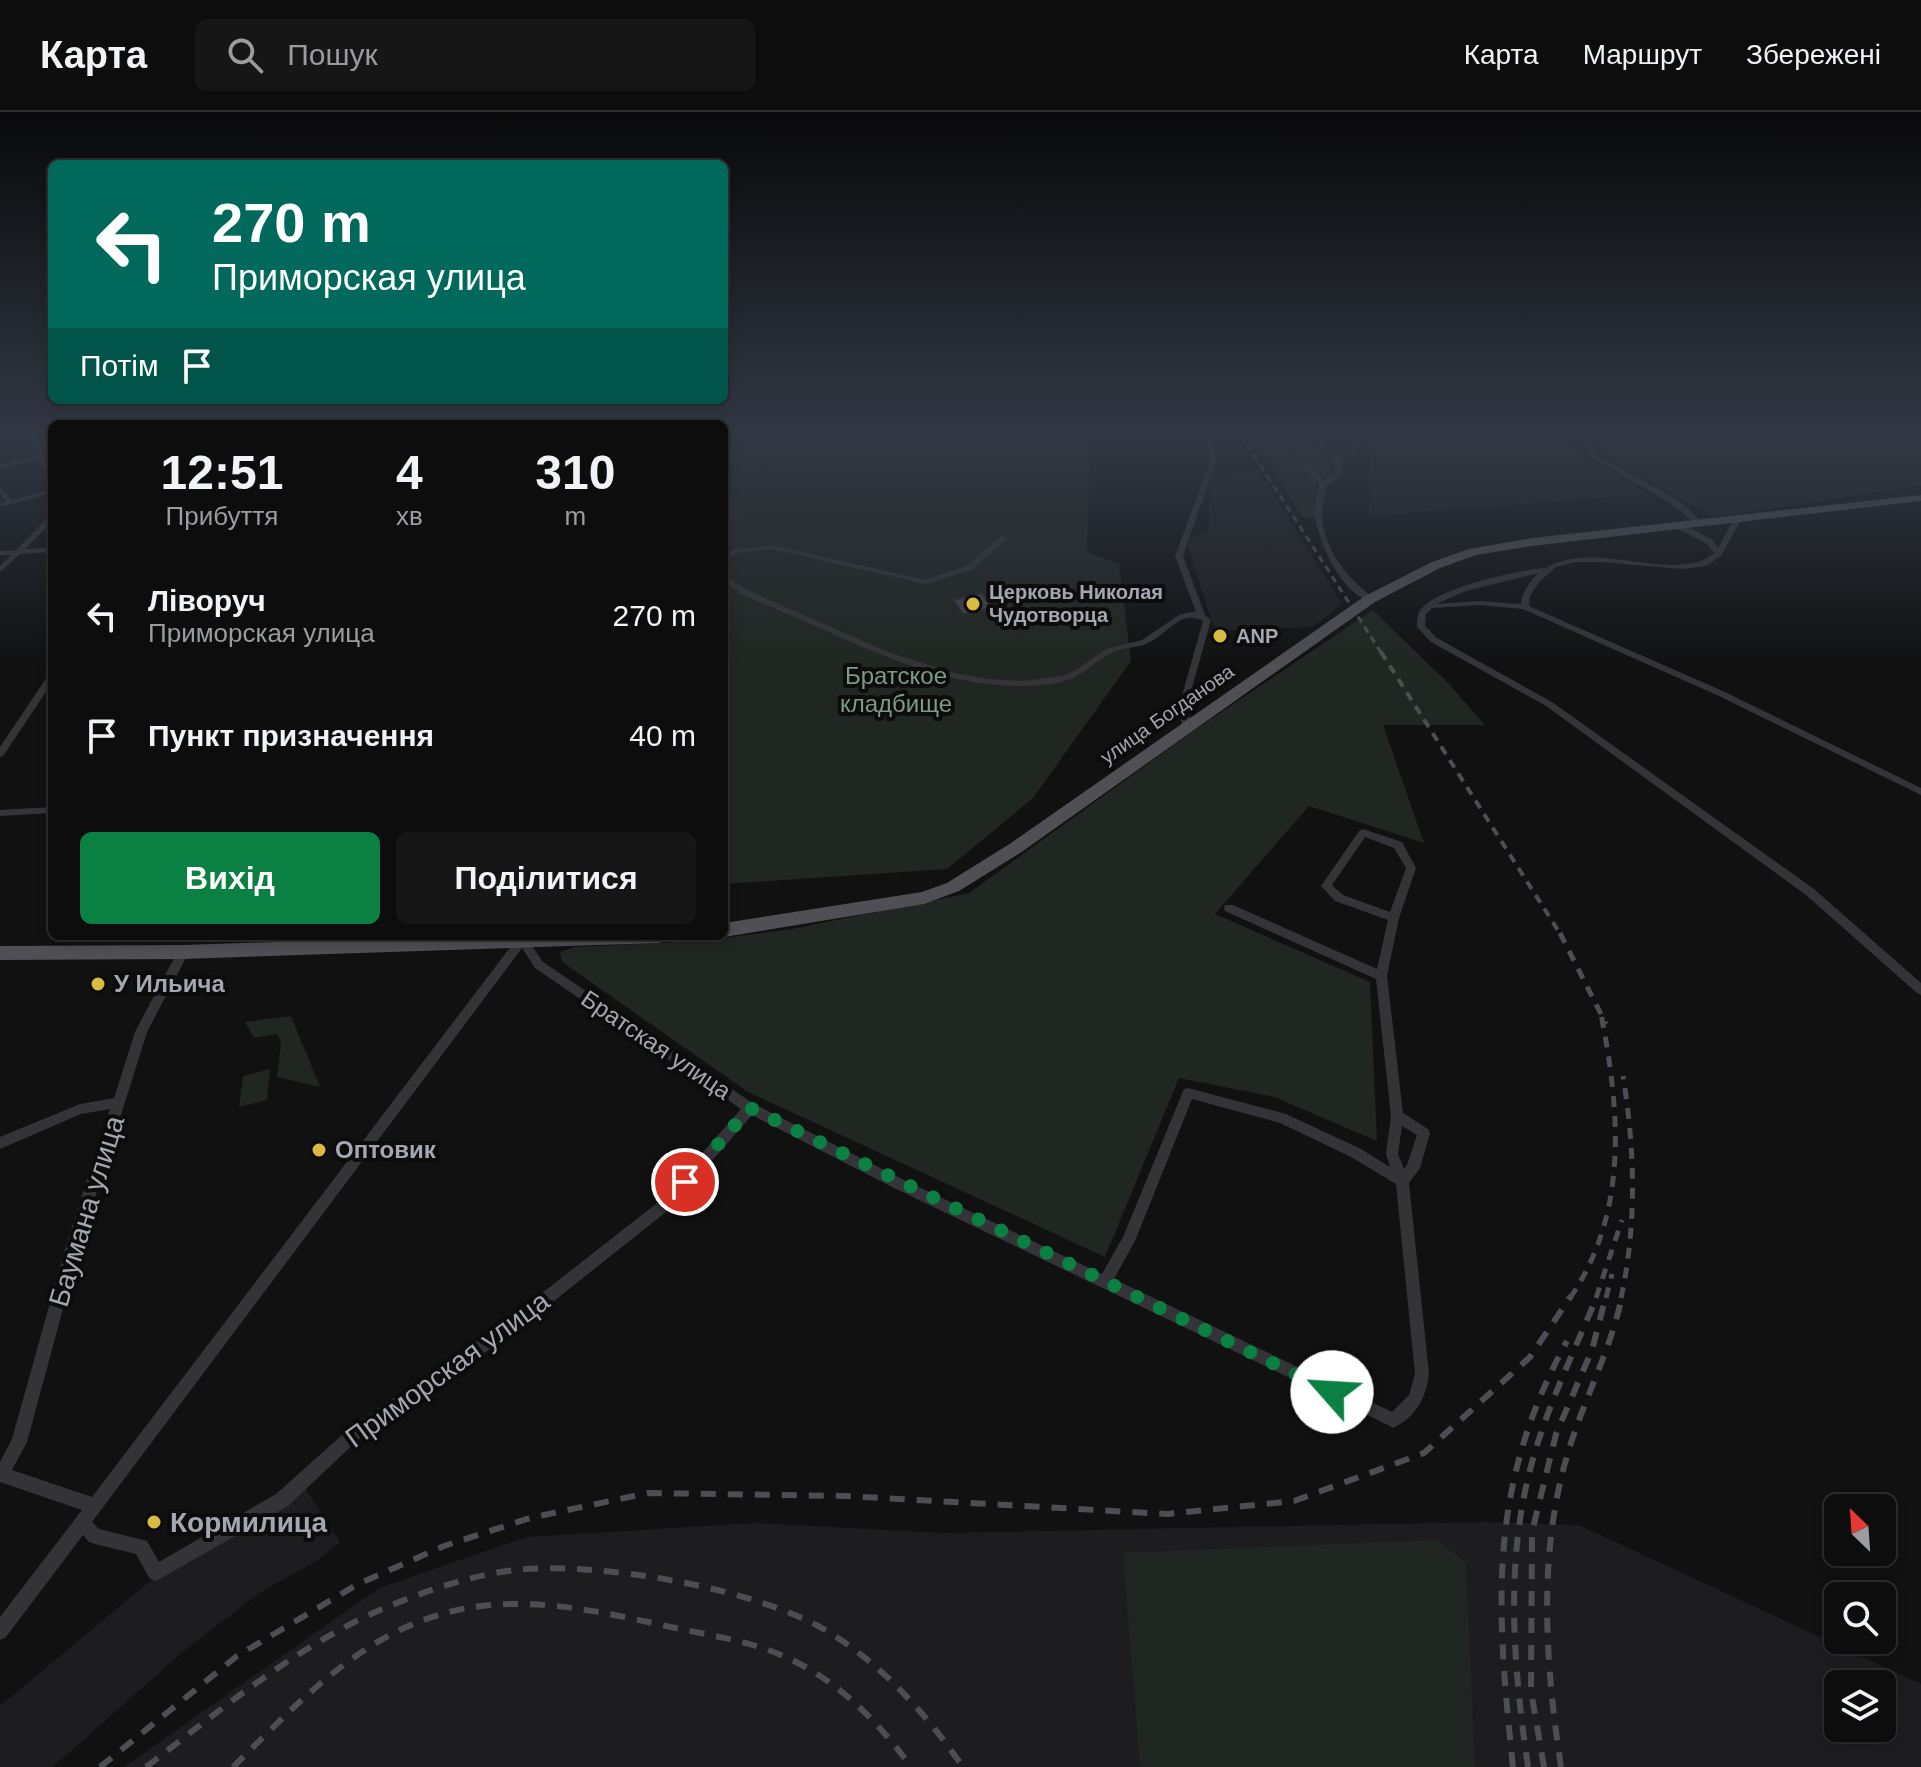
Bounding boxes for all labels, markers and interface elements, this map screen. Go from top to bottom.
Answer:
search box [195,19,755,91]
icon: search [223,33,267,77]
text: Карта [40,34,147,76]
text: Пошук [287,38,378,71]
text: Карта [1464,39,1539,70]
text: Маршрут [1583,39,1702,70]
text: Збережені [1746,39,1881,70]
text: 270 m [212,191,371,254]
icon: left [80,192,184,296]
text: Приморская улица [212,257,526,298]
icon: arrive [175,344,219,388]
text: Потім [80,349,159,382]
text: 12:51 [161,446,283,499]
text: 4 [396,446,423,499]
text: 310 [535,446,615,499]
text: Прибуття [166,501,278,531]
text: хв [396,501,423,531]
text: m [565,501,586,531]
place label: Церковь Николая Чудотворца [989,581,1163,626]
text: Ліворуч [148,584,266,617]
icon: left [80,594,124,638]
marker: Церковь Николая Чудотворца [964,595,982,613]
text: 270 m [613,599,696,632]
text: Приморская улица [148,618,375,648]
place label: ANP [1236,625,1278,647]
marker: ANP [1211,627,1229,645]
street label: улица Богданова [1096,659,1239,768]
park label: Братское кладбище [840,662,952,717]
icon: arrive [80,714,124,758]
text: Пункт призначення [148,719,434,752]
text: 40 m [629,719,696,752]
button: Вихід [80,832,380,924]
button: Поділитися [396,832,696,924]
place label: У Ильича [114,970,226,997]
marker: У Ильича [89,975,107,993]
street label: Братская улица [576,985,737,1105]
street label: Баумана улица [43,1112,130,1310]
place label: Оптовик [335,1136,437,1163]
marker: Оптовик [310,1141,328,1159]
pin [651,1148,719,1216]
icon: arrive [663,1160,707,1204]
street label: Приморская улица [339,1285,555,1454]
position arrow [1290,1350,1374,1434]
north arrow [1824,1494,1896,1566]
map controls [1824,1494,1896,1742]
place label: Кормилица [170,1507,327,1538]
marker: Кормилица [145,1513,163,1531]
button: search [1824,1582,1896,1654]
button: layers [1824,1670,1896,1742]

